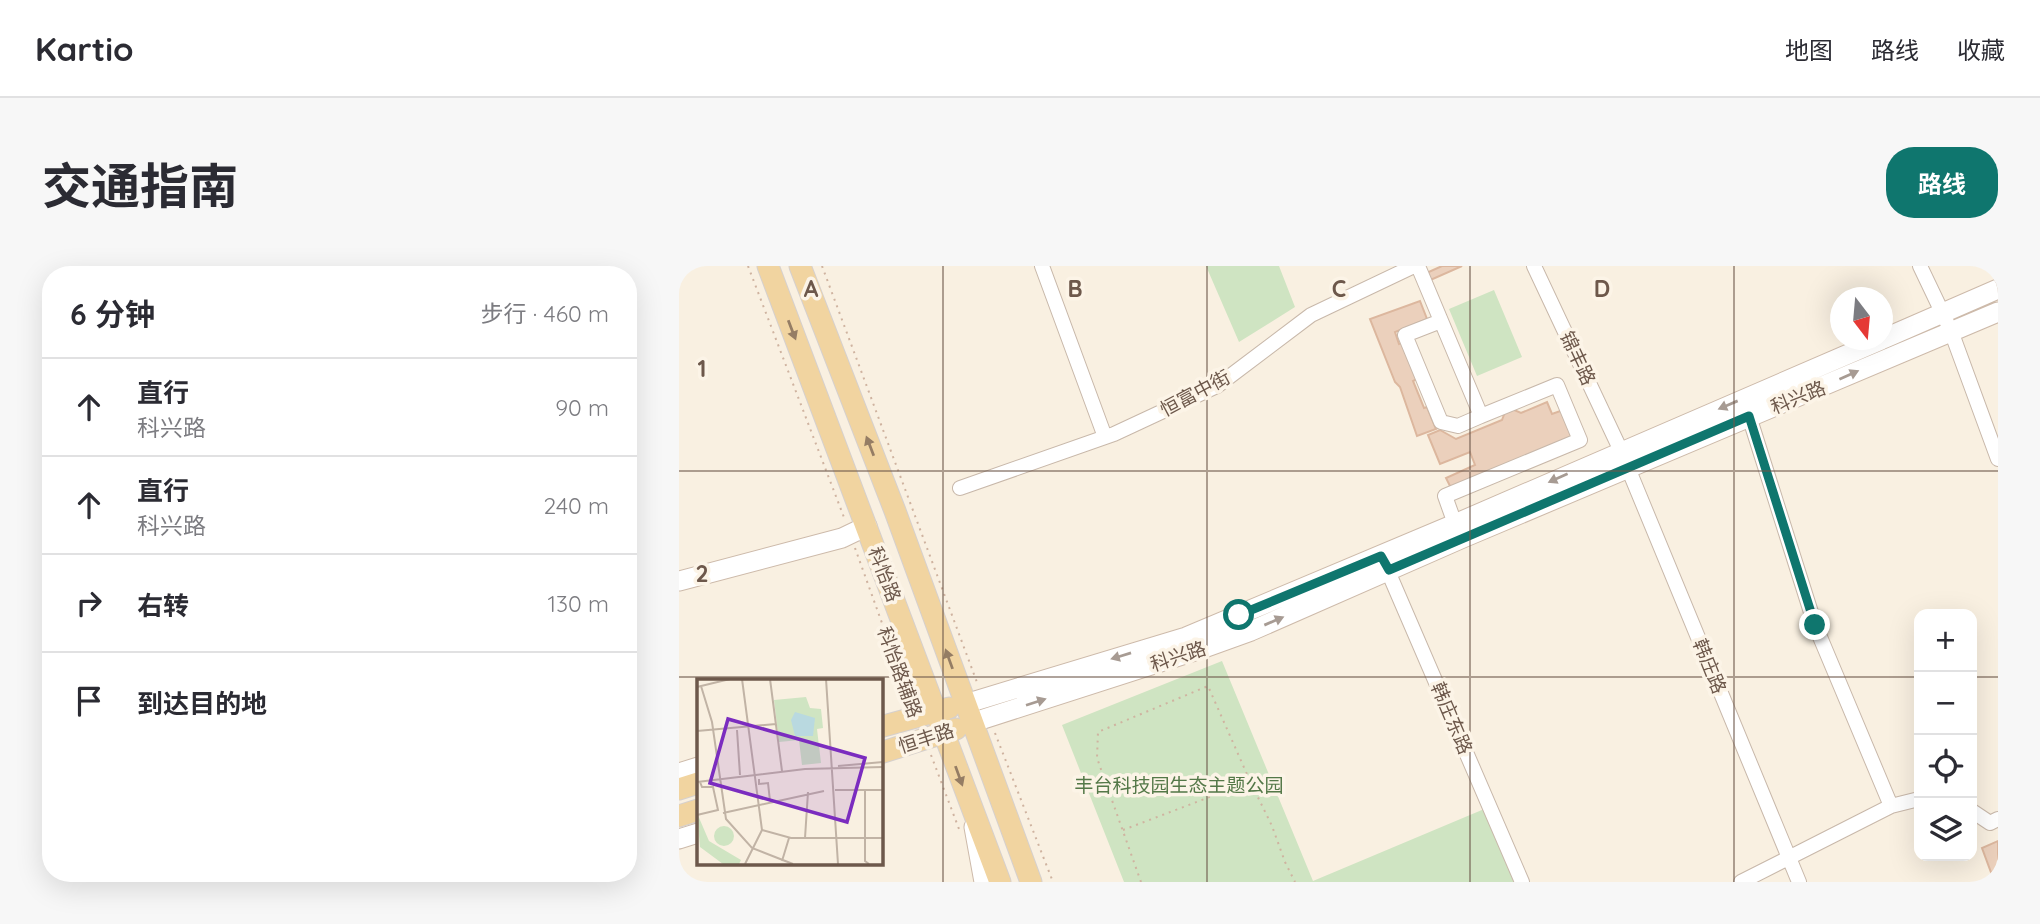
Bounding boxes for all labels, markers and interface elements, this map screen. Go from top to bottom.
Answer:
text: Kartio [35,28,134,69]
text: 地图 [1785,35,1833,65]
text: 路线 [1871,35,1919,65]
text: 收藏 [1957,35,2005,65]
button: 路线 [1886,147,1998,218]
text: 交通指南 [42,155,238,216]
text: A [804,274,819,303]
text: B [1067,274,1083,303]
text: C [1332,274,1346,303]
text: D [1594,274,1610,303]
north arrow [1830,287,1893,350]
text: 6 分钟 [70,295,155,333]
text: 步行 · 460 m [481,299,609,328]
one-way arrow [787,319,798,340]
street label: 锦丰路 [1555,327,1601,389]
text: 1 [698,354,706,383]
street label: 恒富中街 [1156,365,1234,421]
one-way arrow [1839,369,1859,381]
street label: 科兴路 [1767,375,1829,419]
text: 直行 [137,376,189,409]
icon: ahead [70,388,108,426]
text: 90 m [555,393,609,422]
one-way arrow [1717,400,1738,411]
text: 科兴路 [137,413,206,442]
one-way arrow [864,435,875,456]
one-way arrow [1548,473,1569,484]
text: 直行 [137,474,189,507]
icon: ahead [70,486,108,524]
text: 240 m [544,491,609,520]
text: 科兴路 [137,511,206,540]
street label: 科怡路 [864,543,906,605]
text: 2 [695,559,709,588]
icon: right [70,584,108,622]
text: 右转 [137,589,189,622]
text: 130 m [547,589,609,618]
route start [1223,599,1254,630]
route end [1799,609,1830,640]
map controls [1914,609,1977,861]
button: + [1914,609,1977,672]
one-way arrow [1264,615,1285,626]
street label: 科怡路辅路 [872,623,928,721]
street label: 韩庄路 [1688,635,1732,697]
street label: 科兴路 [1147,636,1209,676]
one-way arrow [943,649,954,670]
one-way arrow [1111,652,1132,662]
button: − [1914,672,1977,735]
street label: 韩庄东路 [1426,678,1478,758]
inset map [697,679,882,864]
icon: arrive [70,682,108,720]
text: 到达目的地 [137,687,267,720]
one-way arrow [1026,697,1047,707]
street label: 恒丰路 [895,718,957,758]
button: locate [1914,735,1977,798]
one-way arrow [954,766,965,787]
park label: 丰台科技园生态主题公园 [1074,773,1284,797]
button: layers [1914,798,1977,861]

